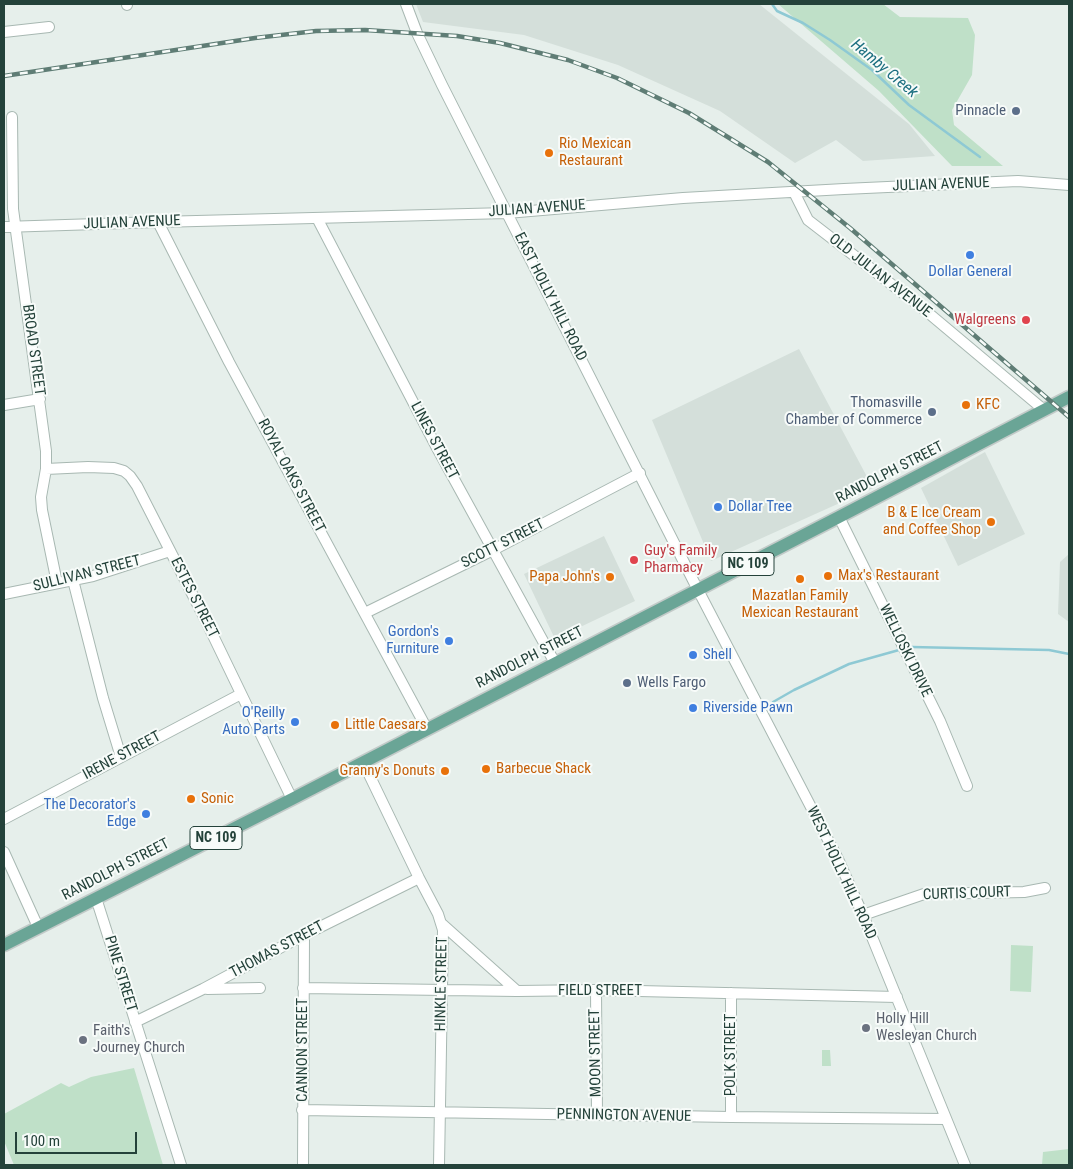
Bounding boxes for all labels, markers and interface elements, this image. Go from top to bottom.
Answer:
water label: Hamby Creek [847,36,921,102]
place label: Pinnacle [955,102,1006,120]
marker: Pinnacle [1010,105,1022,117]
place label: Rio Mexican Restaurant [559,135,631,170]
marker: Rio Mexican Restaurant [543,147,555,159]
street label: JULIAN AVENUE [892,174,990,196]
street label: JULIAN AVENUE [488,197,586,221]
street label: JULIAN AVENUE [83,212,181,234]
street label: EAST HOLLY HILL ROAD [510,230,590,364]
street label: OLD JULIAN AVENUE [825,230,935,322]
marker: Dollar General [964,249,976,261]
place label: Dollar General [928,263,1012,281]
street label: BROAD STREET [18,303,48,397]
place label: Walgreens [954,311,1016,329]
marker: Walgreens [1020,314,1032,326]
place label: Thomasville Chamber of Commerce [786,394,922,429]
place label: KFC [976,396,1000,414]
street label: LINES STREET [406,399,462,483]
marker: KFC [960,399,972,411]
marker: Thomasville Chamber of Commerce [926,406,938,418]
street label: ROYAL OAKS STREET [253,416,329,536]
street label: RANDOLPH STREET [833,438,947,508]
place label: Dollar Tree [728,498,792,516]
marker: Dollar Tree [712,501,724,513]
place label: B & E Ice Cream and Coffee Shop [883,504,981,539]
street label: SCOTT STREET [459,515,547,573]
marker: B & E Ice Cream and Coffee Shop [985,516,997,528]
place label: Guy's Family Pharmacy [644,542,717,577]
street label: SULLIVAN STREET [32,552,142,596]
road number: NC 109 [722,552,774,576]
marker: Guy's Family Pharmacy [628,554,640,566]
street label: ESTES STREET [166,555,222,641]
place label: Max's Restaurant [838,567,939,585]
place label: Papa John's [529,568,600,586]
marker: Max's Restaurant [822,570,834,582]
marker: Papa John's [604,571,616,583]
marker: Mazatlan Family Mexican Restaurant [794,573,806,585]
place label: Mazatlan Family Mexican Restaurant [741,587,859,622]
street label: WELLOSKI DRIVE [875,602,935,700]
place label: Gordon's Furniture [386,623,439,658]
street label: RANDOLPH STREET [473,623,587,693]
marker: Gordon's Furniture [443,635,455,647]
place label: Shell [703,646,732,664]
marker: Shell [687,649,699,661]
place label: Wells Fargo [637,674,706,692]
marker: Wells Fargo [621,677,633,689]
place label: Riverside Pawn [703,699,793,717]
marker: Riverside Pawn [687,702,699,714]
place label: O'Reilly Auto Parts [222,704,285,739]
marker: O'Reilly Auto Parts [289,716,301,728]
place label: Little Caesars [345,716,427,734]
marker: Little Caesars [329,719,341,731]
street label: IRENE STREET [80,728,164,784]
place label: Barbecue Shack [496,760,591,778]
place label: Granny's Donuts [340,762,435,780]
marker: Barbecue Shack [480,763,492,775]
marker: Granny's Donuts [439,765,451,777]
place label: Sonic [201,790,234,808]
marker: Sonic [185,793,197,805]
place label: The Decorator's Edge [44,796,136,831]
street label: WEST HOLLY HILL ROAD [802,804,880,942]
marker: The Decorator's Edge [140,808,152,820]
road number: NC 109 [190,826,242,850]
street label: RANDOLPH STREET [59,835,173,905]
street label: CURTIS COURT [923,883,1011,905]
street label: THOMAS STREET [227,918,327,982]
street label: PINE STREET [100,934,140,1014]
street label: HINKLE STREET [432,936,452,1032]
street label: FIELD STREET [558,982,642,1000]
street label: CANNON STREET [294,998,312,1102]
street label: MOON STREET [586,1009,606,1097]
place label: Holly Hill Wesleyan Church [876,1010,977,1045]
street label: POLK STREET [722,1014,740,1096]
place label: Faith's Journey Church [93,1022,185,1057]
marker: Holly Hill Wesleyan Church [860,1022,872,1034]
marker: Faith's Journey Church [77,1034,89,1046]
street label: PENNINGTON AVENUE [557,1106,691,1126]
scale bar [18,1122,140,1154]
text: 100 m [23,1132,60,1150]

